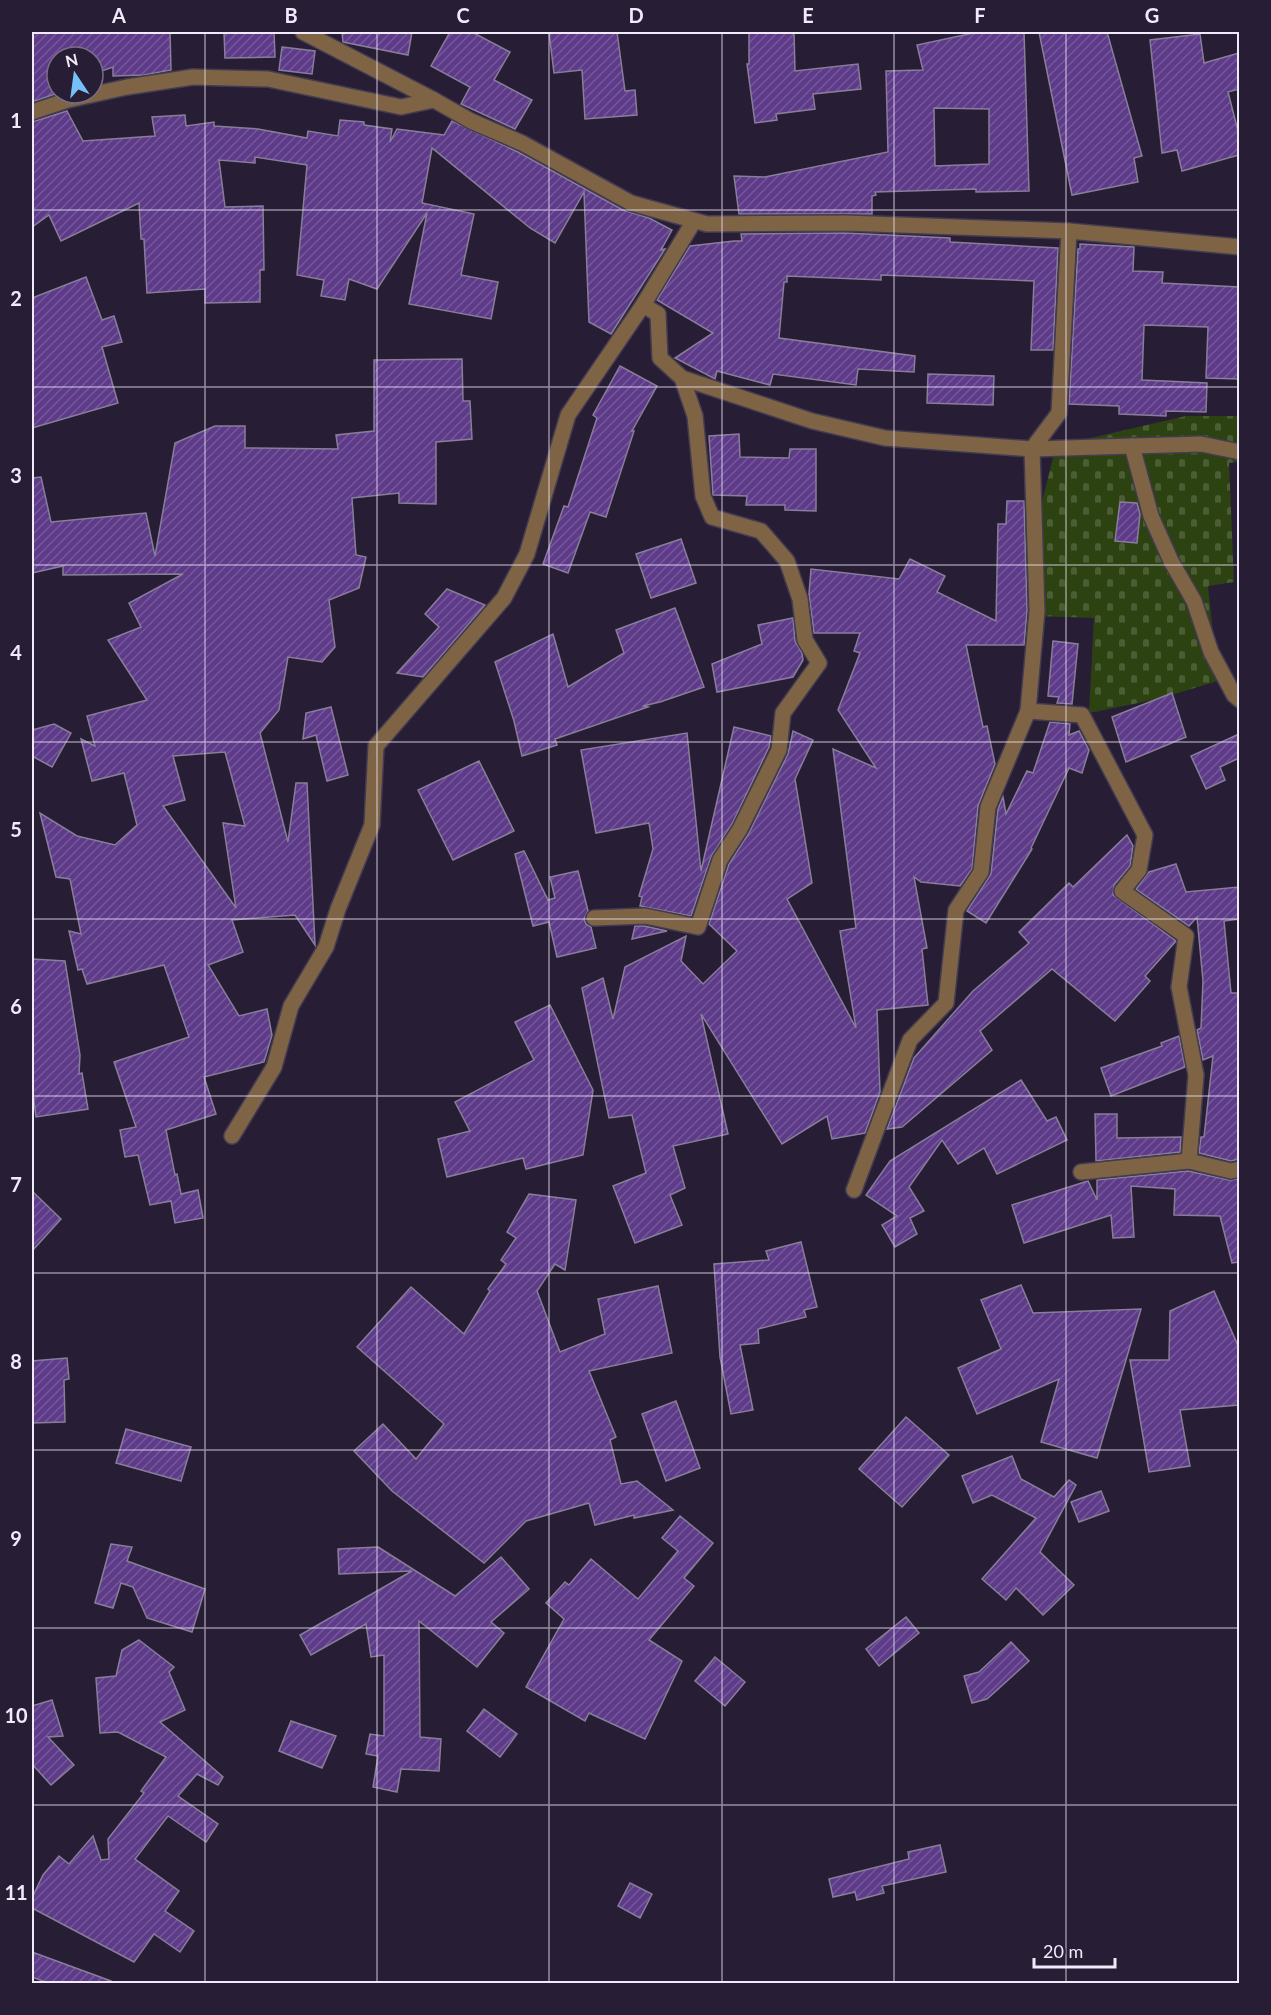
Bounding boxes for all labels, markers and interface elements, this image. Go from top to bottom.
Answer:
text: A [111,3,126,27]
text: B [284,3,298,27]
text: C [456,3,470,27]
text: D [628,3,644,27]
text: E [802,3,814,27]
text: F [974,3,986,27]
text: G [1145,3,1159,27]
north arrow [45,45,105,105]
text: N [63,49,80,71]
text: 1 [10,108,22,132]
text: 2 [10,286,22,310]
text: 3 [10,463,22,487]
text: 4 [10,640,22,664]
text: 5 [10,817,22,841]
text: 6 [10,994,22,1018]
text: 7 [10,1172,22,1196]
text: 8 [10,1349,22,1373]
text: 9 [10,1526,22,1550]
text: 10 [4,1703,28,1727]
text: 11 [4,1880,28,1904]
scale bar [1034,1931,1115,1969]
text: 20 m [1043,1940,1083,1962]

